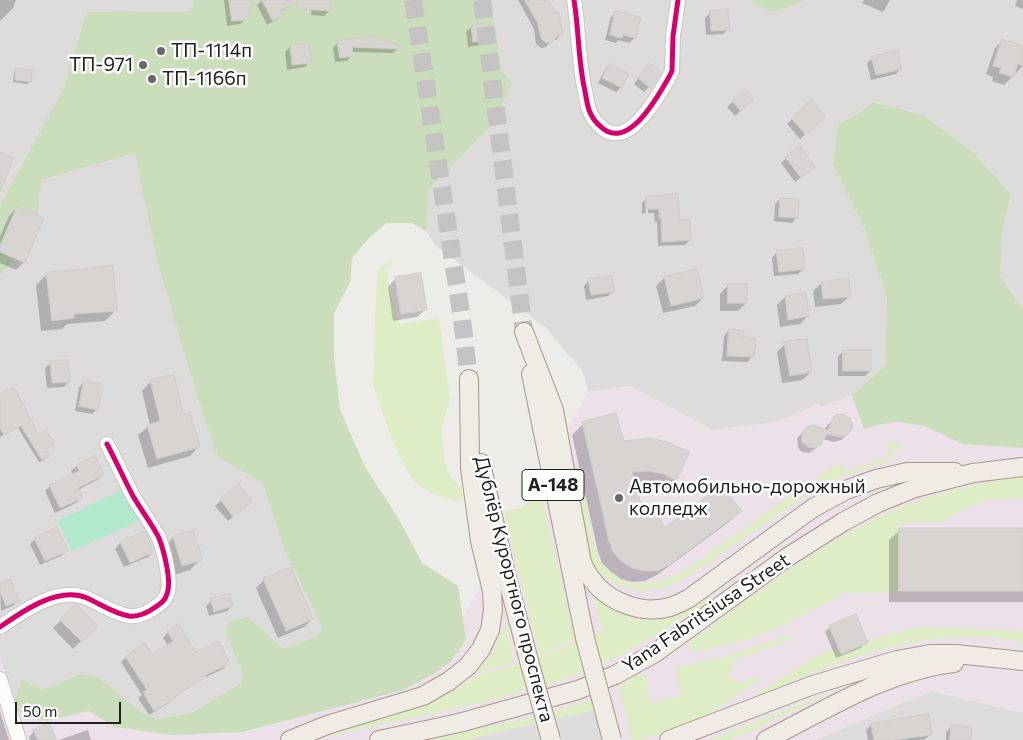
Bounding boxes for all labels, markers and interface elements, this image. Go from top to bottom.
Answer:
place label: ТП-1114п [171,40,252,62]
marker: ТП-1114п [155,45,167,57]
place label: ТП-971 [69,54,133,76]
marker: ТП-971 [137,59,149,71]
place label: ТП-1166п [162,68,247,90]
marker: ТП-1166п [146,73,158,85]
street label: Дублёр Курортного проспекта [470,453,558,725]
road number: А-148 [522,470,584,500]
place label: Автомобильно-дорожный колледж [629,476,866,520]
marker: Автомобильно-дорожный колледж [613,492,625,504]
street label: Yana Fabritsiusa Street [618,548,794,678]
scale bar [18,692,124,724]
text: 50 m [23,702,57,720]

